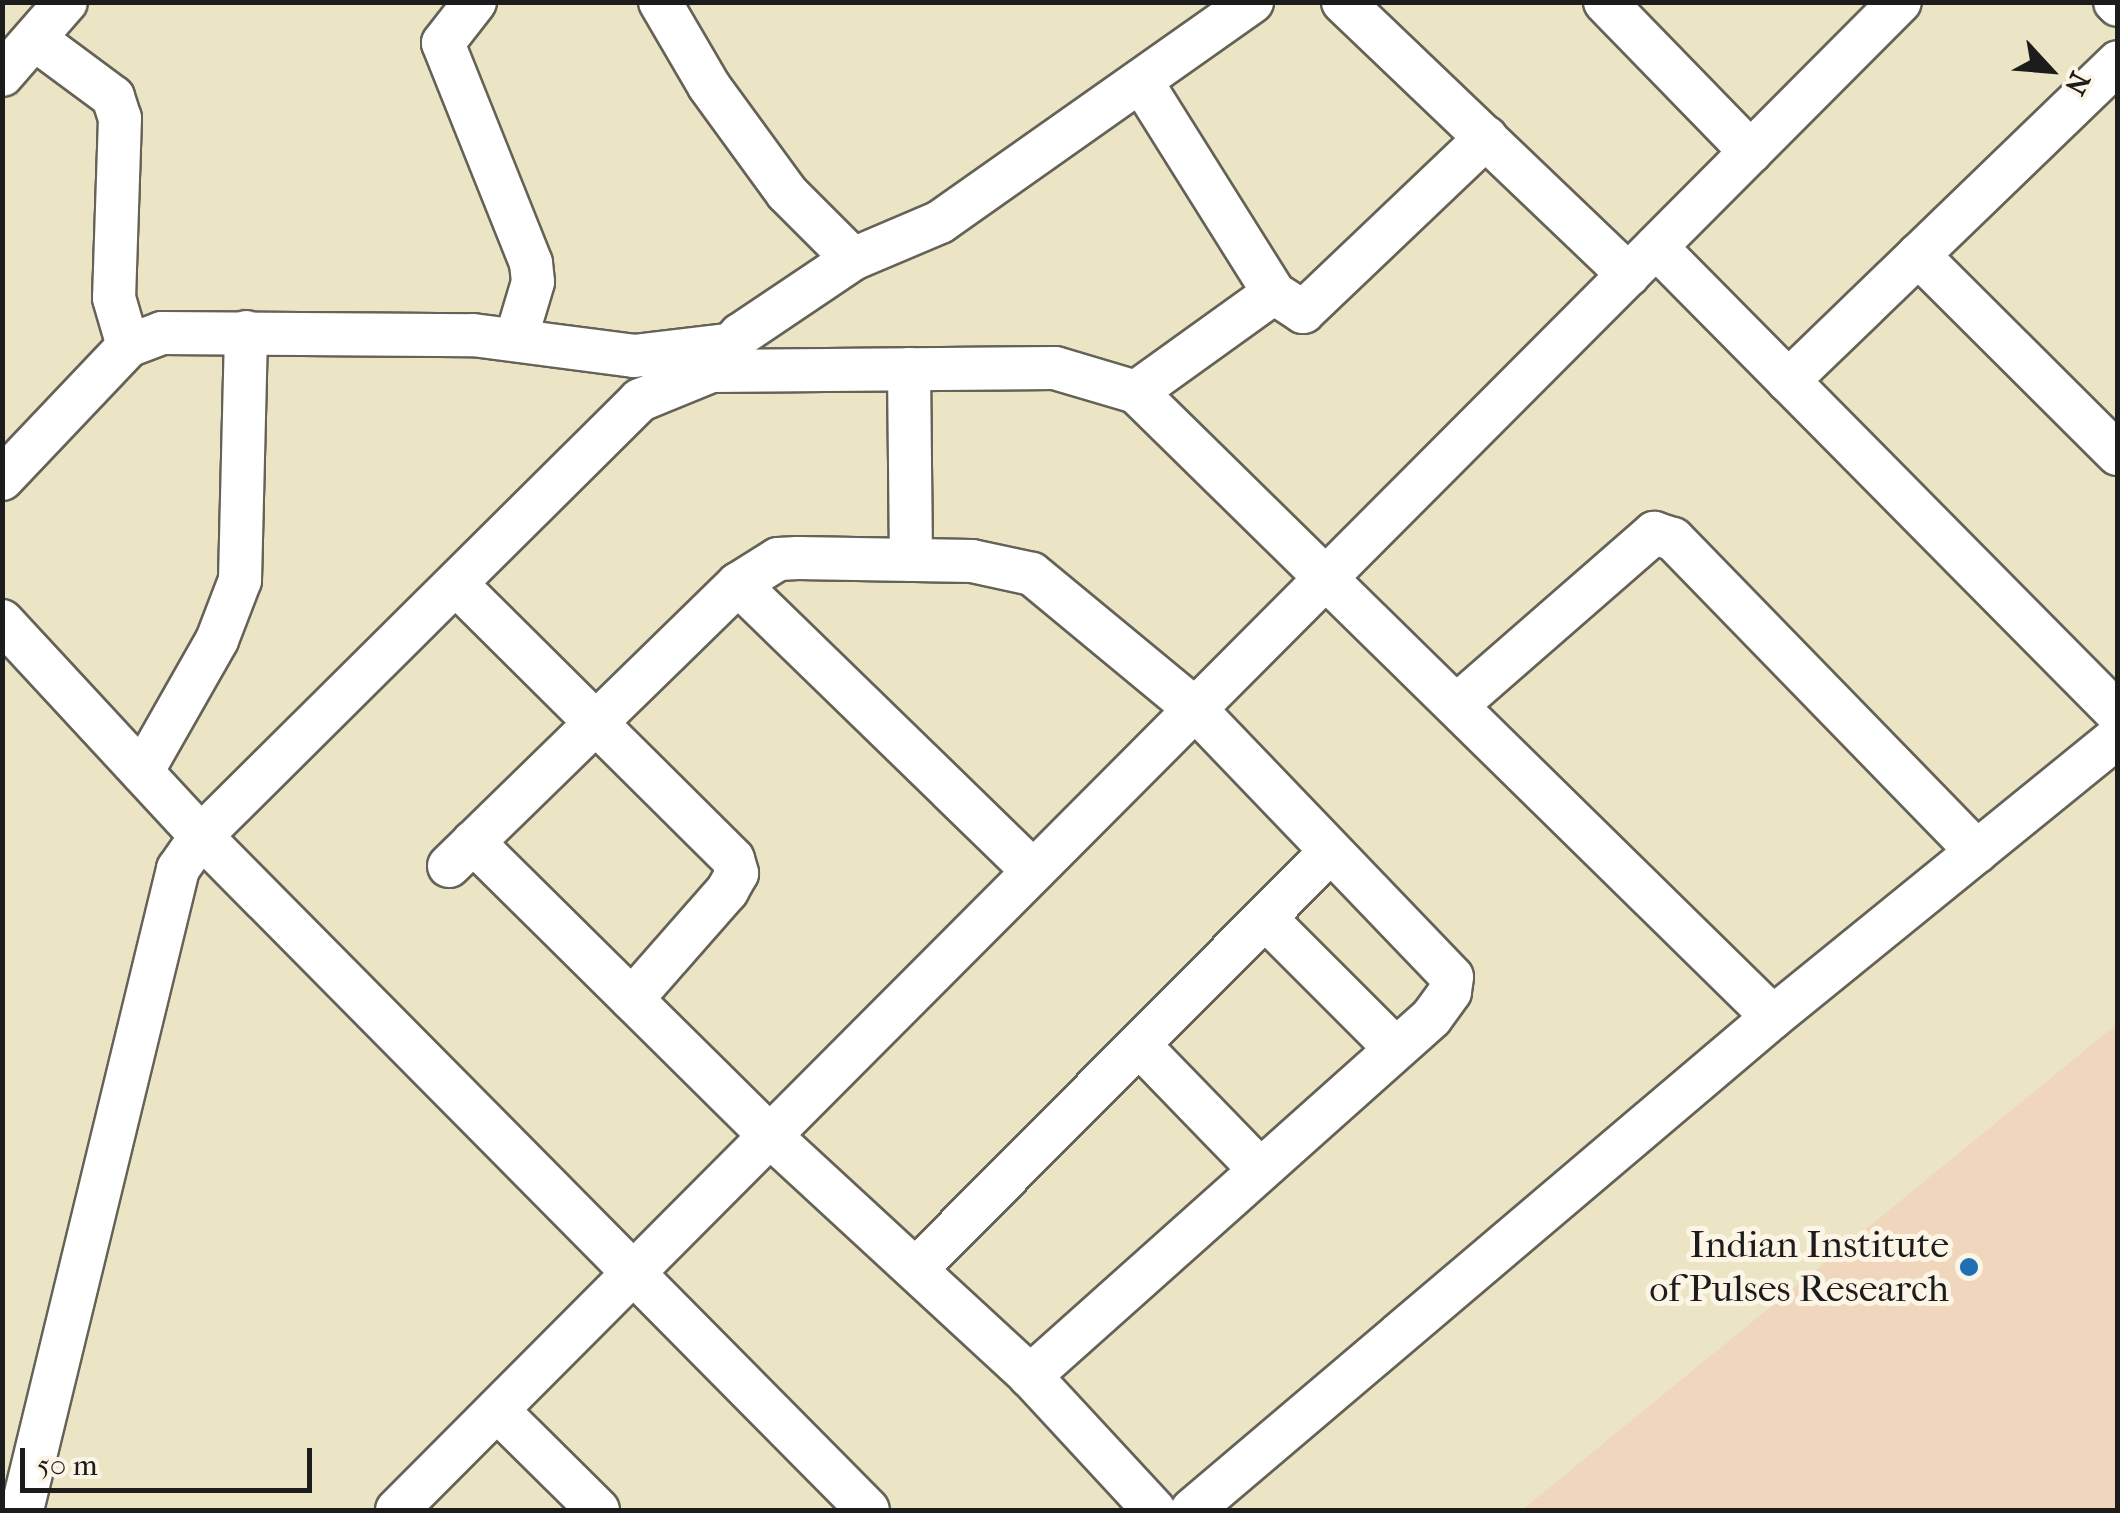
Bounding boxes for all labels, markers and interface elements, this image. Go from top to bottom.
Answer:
north arrow [2000,20,2100,120]
text: N [2058,67,2097,100]
place label: Indian Institute of Pulses Research [1649,1222,1949,1312]
marker: Indian Institute of Pulses Research [1958,1256,1980,1278]
scale bar [25,1428,318,1490]
text: 50 m [37,1448,98,1483]

